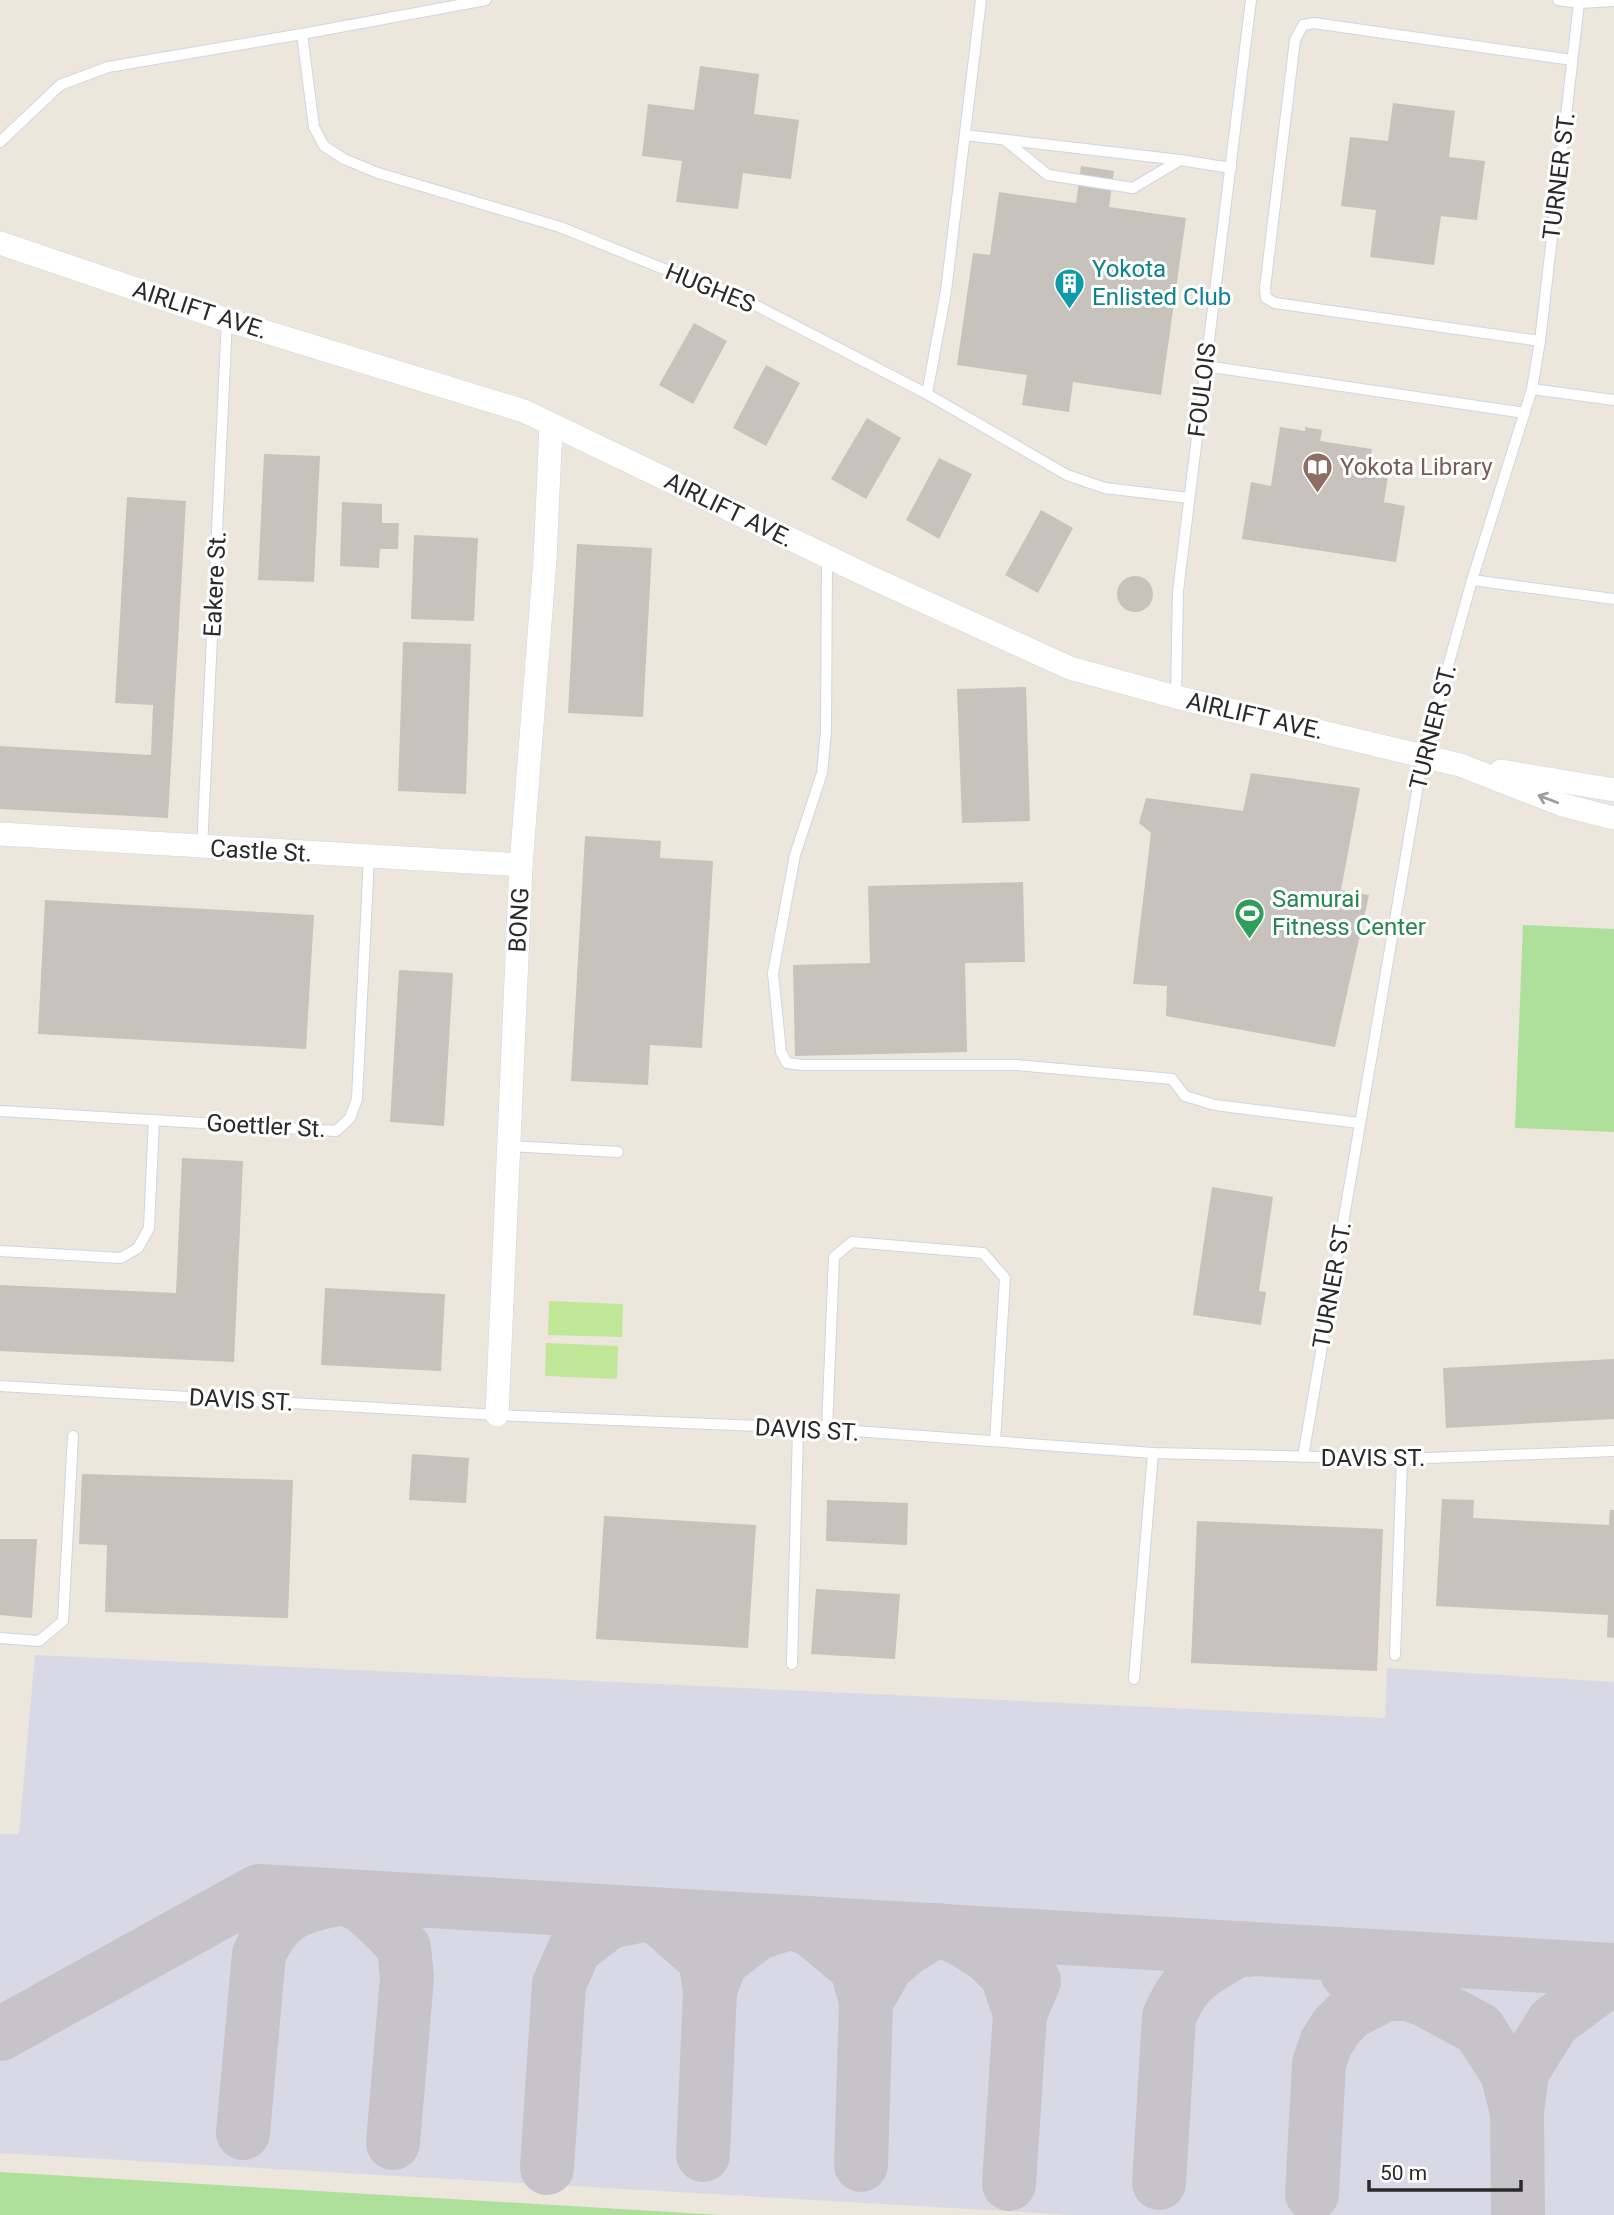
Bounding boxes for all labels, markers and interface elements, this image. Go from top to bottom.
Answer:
street label: TURNER ST. [1537,111,1581,241]
place label: Yokota Enlisted Club [1092,255,1231,311]
street label: HUGHES [661,257,759,319]
building icon: Yokota Enlisted Club [1052,266,1086,310]
street label: AIRLIFT AVE. [129,275,271,345]
street label: FOULOIS [1182,341,1222,439]
library icon: Yokota Library [1300,450,1334,494]
place label: Yokota Library [1340,453,1493,481]
street label: AIRLIFT AVE. [660,467,798,553]
street label: Eakere St. [198,530,232,638]
street label: TURNER ST. [1404,661,1462,793]
street label: AIRLIFT AVE. [1184,687,1326,745]
one-way arrow [1538,792,1560,805]
street label: Castle St. [209,834,313,868]
place label: Samurai Fitness Center [1272,885,1426,941]
street label: BONG [503,887,535,953]
sports icon: Samurai Fitness Center [1232,896,1266,940]
street label: Goettler St. [206,1109,326,1143]
street label: TURNER ST. [1307,1219,1357,1351]
street label: DAVIS ST. [188,1383,294,1417]
street label: DAVIS ST. [754,1413,860,1447]
street label: DAVIS ST. [1321,1444,1425,1472]
scale bar [1369,2148,1521,2192]
text: 50 m [1380,2161,1427,2185]

